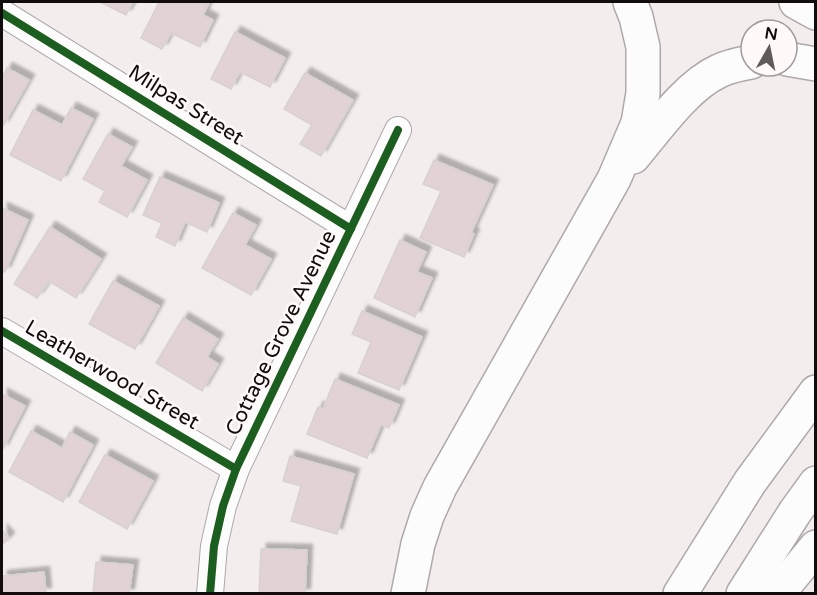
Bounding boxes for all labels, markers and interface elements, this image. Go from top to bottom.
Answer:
north arrow [739,18,799,78]
text: N [763,23,779,45]
street label: Milpas Street [124,60,248,150]
street label: Cottage Grove Avenue [220,226,342,440]
street label: Leatherwood Street [20,315,204,435]

